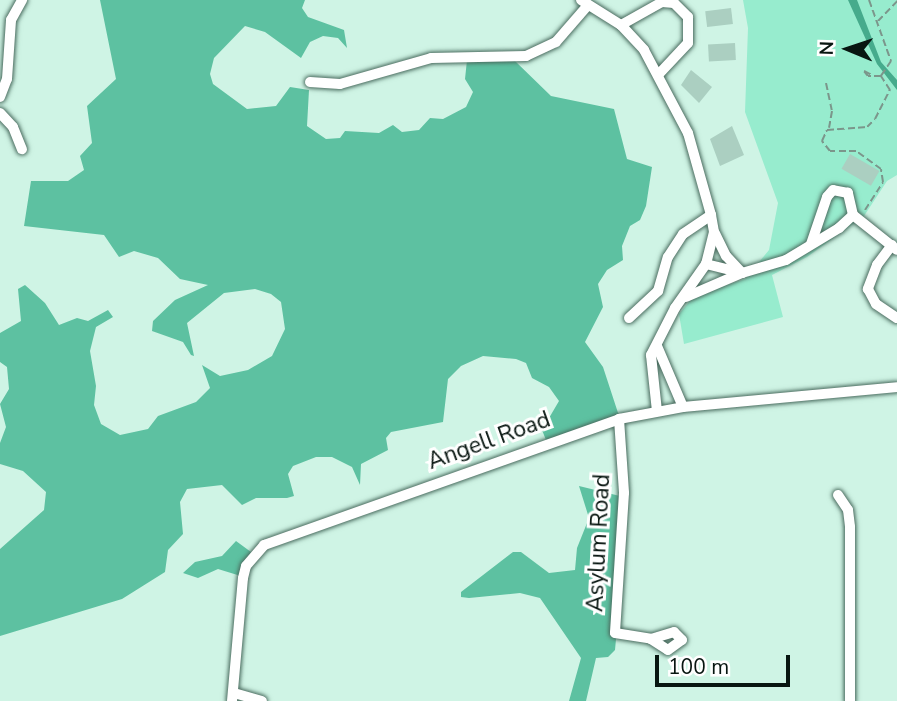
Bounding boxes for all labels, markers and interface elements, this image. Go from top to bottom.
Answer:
north arrow [813,14,883,84]
text: N [814,41,840,56]
street label: Angell Road [424,406,554,476]
street label: Asylum Road [582,473,616,613]
scale bar [659,642,794,686]
text: 100 m [668,653,729,681]

